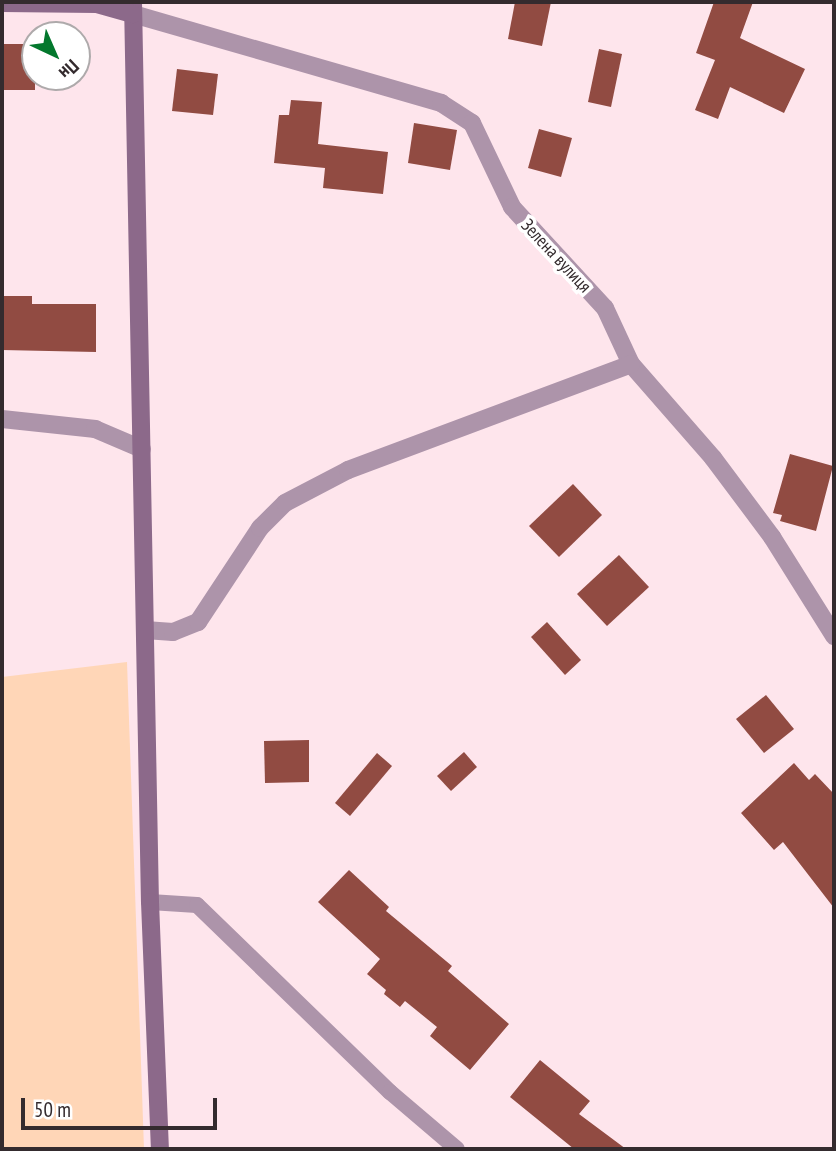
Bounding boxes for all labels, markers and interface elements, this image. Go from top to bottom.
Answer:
north arrow [21,21,91,91]
text: Пн [54,55,84,85]
street label: Зелена вулиця [517,215,595,297]
scale bar [24,1084,220,1128]
text: 50 m [34,1096,71,1123]

